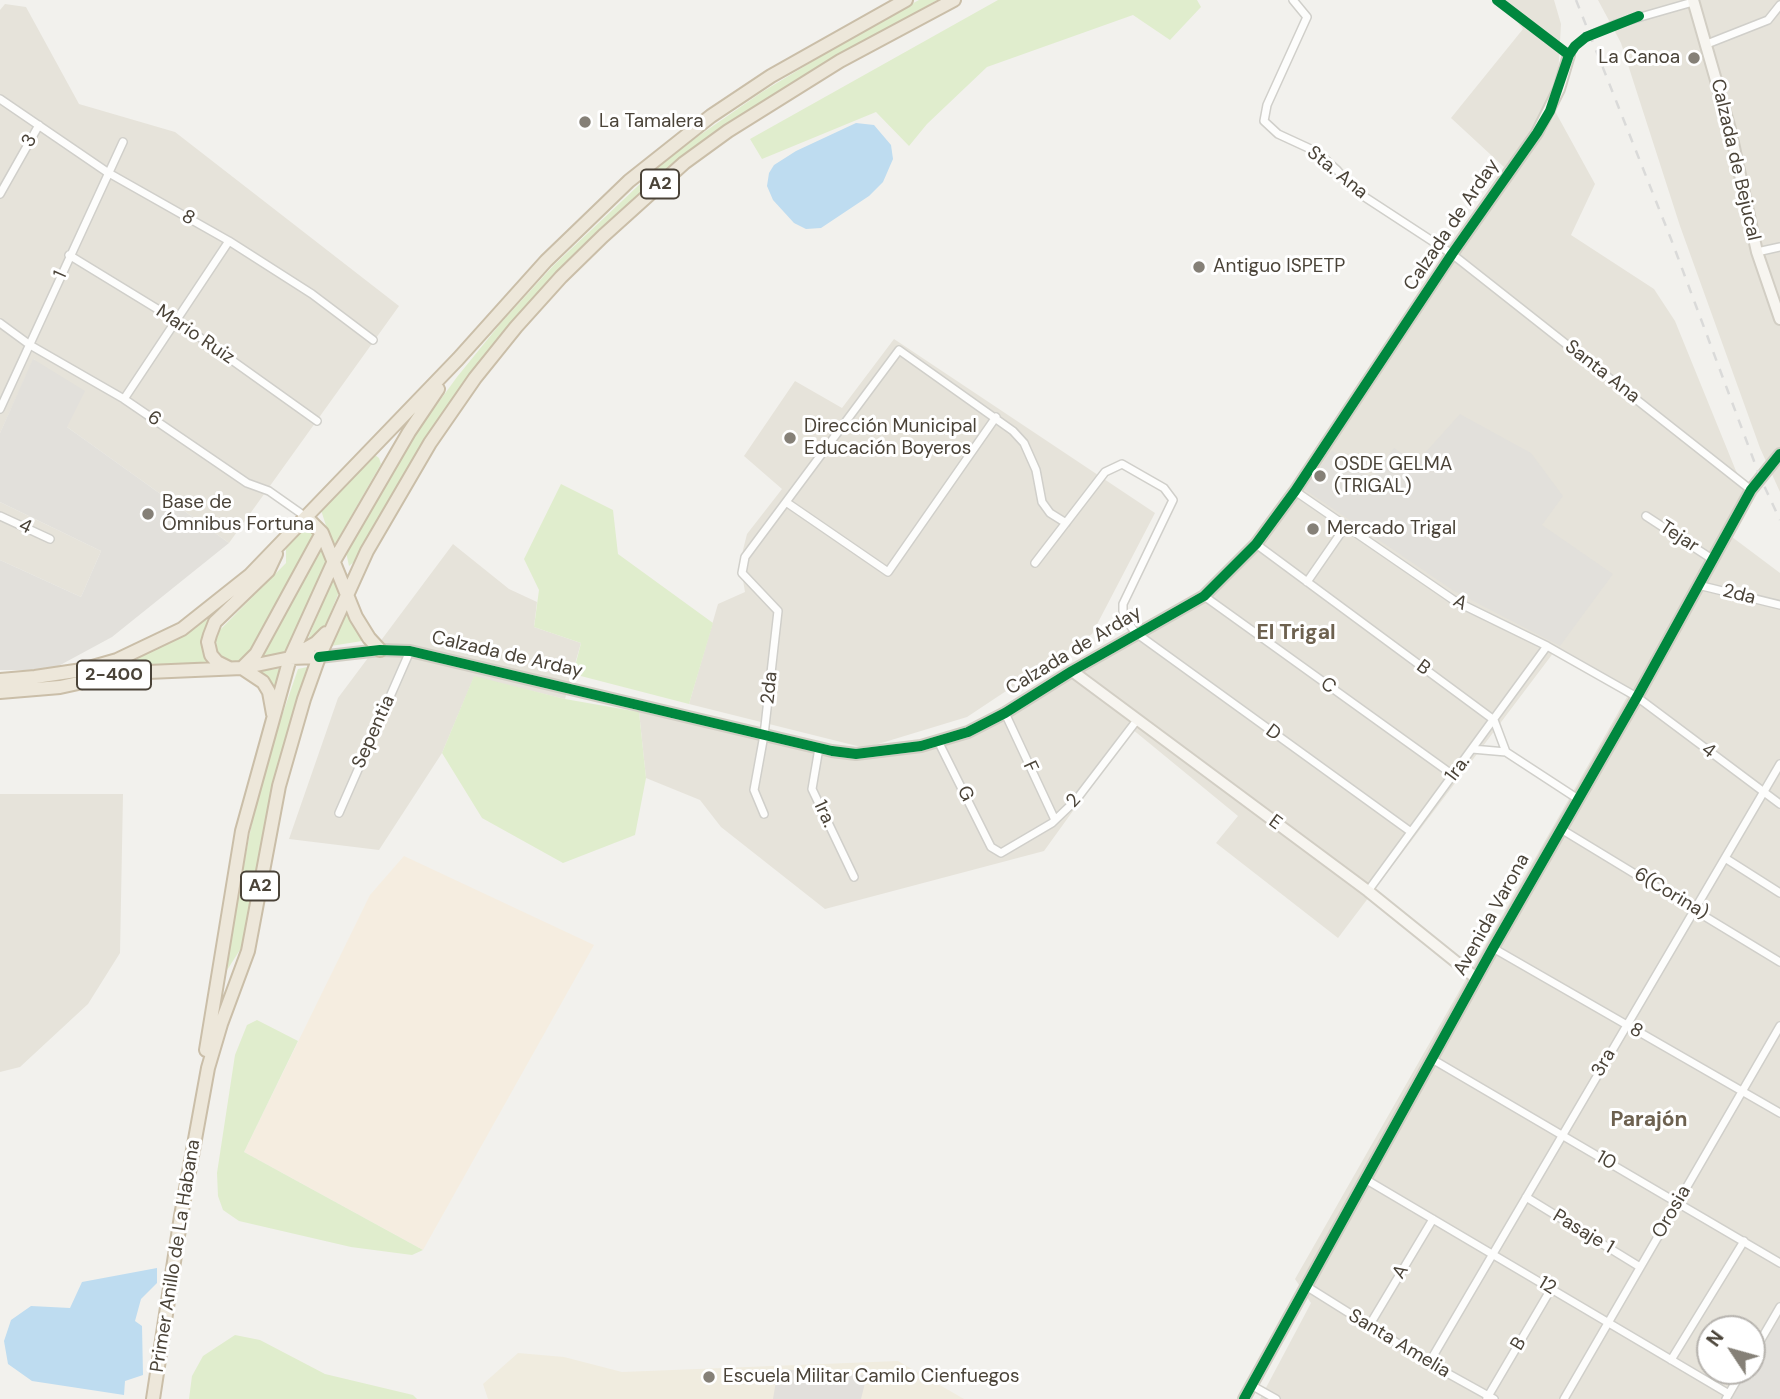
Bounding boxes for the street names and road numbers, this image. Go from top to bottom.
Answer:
street label: Calzada de Bejucal [1705,77,1765,243]
street label: 3 [17,131,43,151]
street label: Sta. Ana [1302,142,1372,204]
street label: Calzada de Arday [1399,155,1505,295]
road number: A2 [641,169,679,198]
street label: 8 [177,205,199,231]
street label: 1 [49,268,73,282]
street label: Mario Ruiz [151,300,239,370]
street label: Santa Ana [1560,336,1644,408]
street label: 6 [143,406,165,432]
street label: 4 [15,514,35,540]
street label: Tejar [1655,516,1703,558]
street label: 2da [1720,580,1758,610]
street label: A [1449,590,1471,616]
street label: Calzada de Arday [1002,602,1146,700]
street label: Calzada de Arday [429,627,585,683]
street label: B [1412,655,1434,681]
road number: 2-400 [77,660,151,690]
street label: 2da [757,670,783,706]
street label: C [1316,673,1340,699]
street label: Sepentia [348,692,400,772]
street label: D [1261,720,1285,746]
street label: 4 [1697,738,1719,764]
street label: 1ra. [1441,751,1475,787]
street label: F [1018,758,1042,776]
street label: G [952,782,978,806]
street label: 2 [1062,789,1086,813]
street label: 1ra. [808,797,840,831]
street label: E [1264,811,1286,835]
street label: Avenida Varona [1449,850,1535,980]
street label: 6(Corina) [1630,863,1712,925]
road number: A2 [241,872,279,900]
street label: 8 [1625,1018,1647,1044]
street label: 3ra [1587,1045,1621,1081]
street label: Primer Anillo de La Habana [146,1138,206,1374]
street label: 10 [1592,1146,1620,1176]
street label: Orosia [1648,1182,1696,1242]
street label: Pasaje 1 [1548,1205,1618,1259]
street label: A [1388,1261,1414,1283]
street label: 12 [1534,1272,1560,1300]
street label: Santa Amelia [1344,1305,1454,1383]
street label: B [1506,1333,1532,1355]

